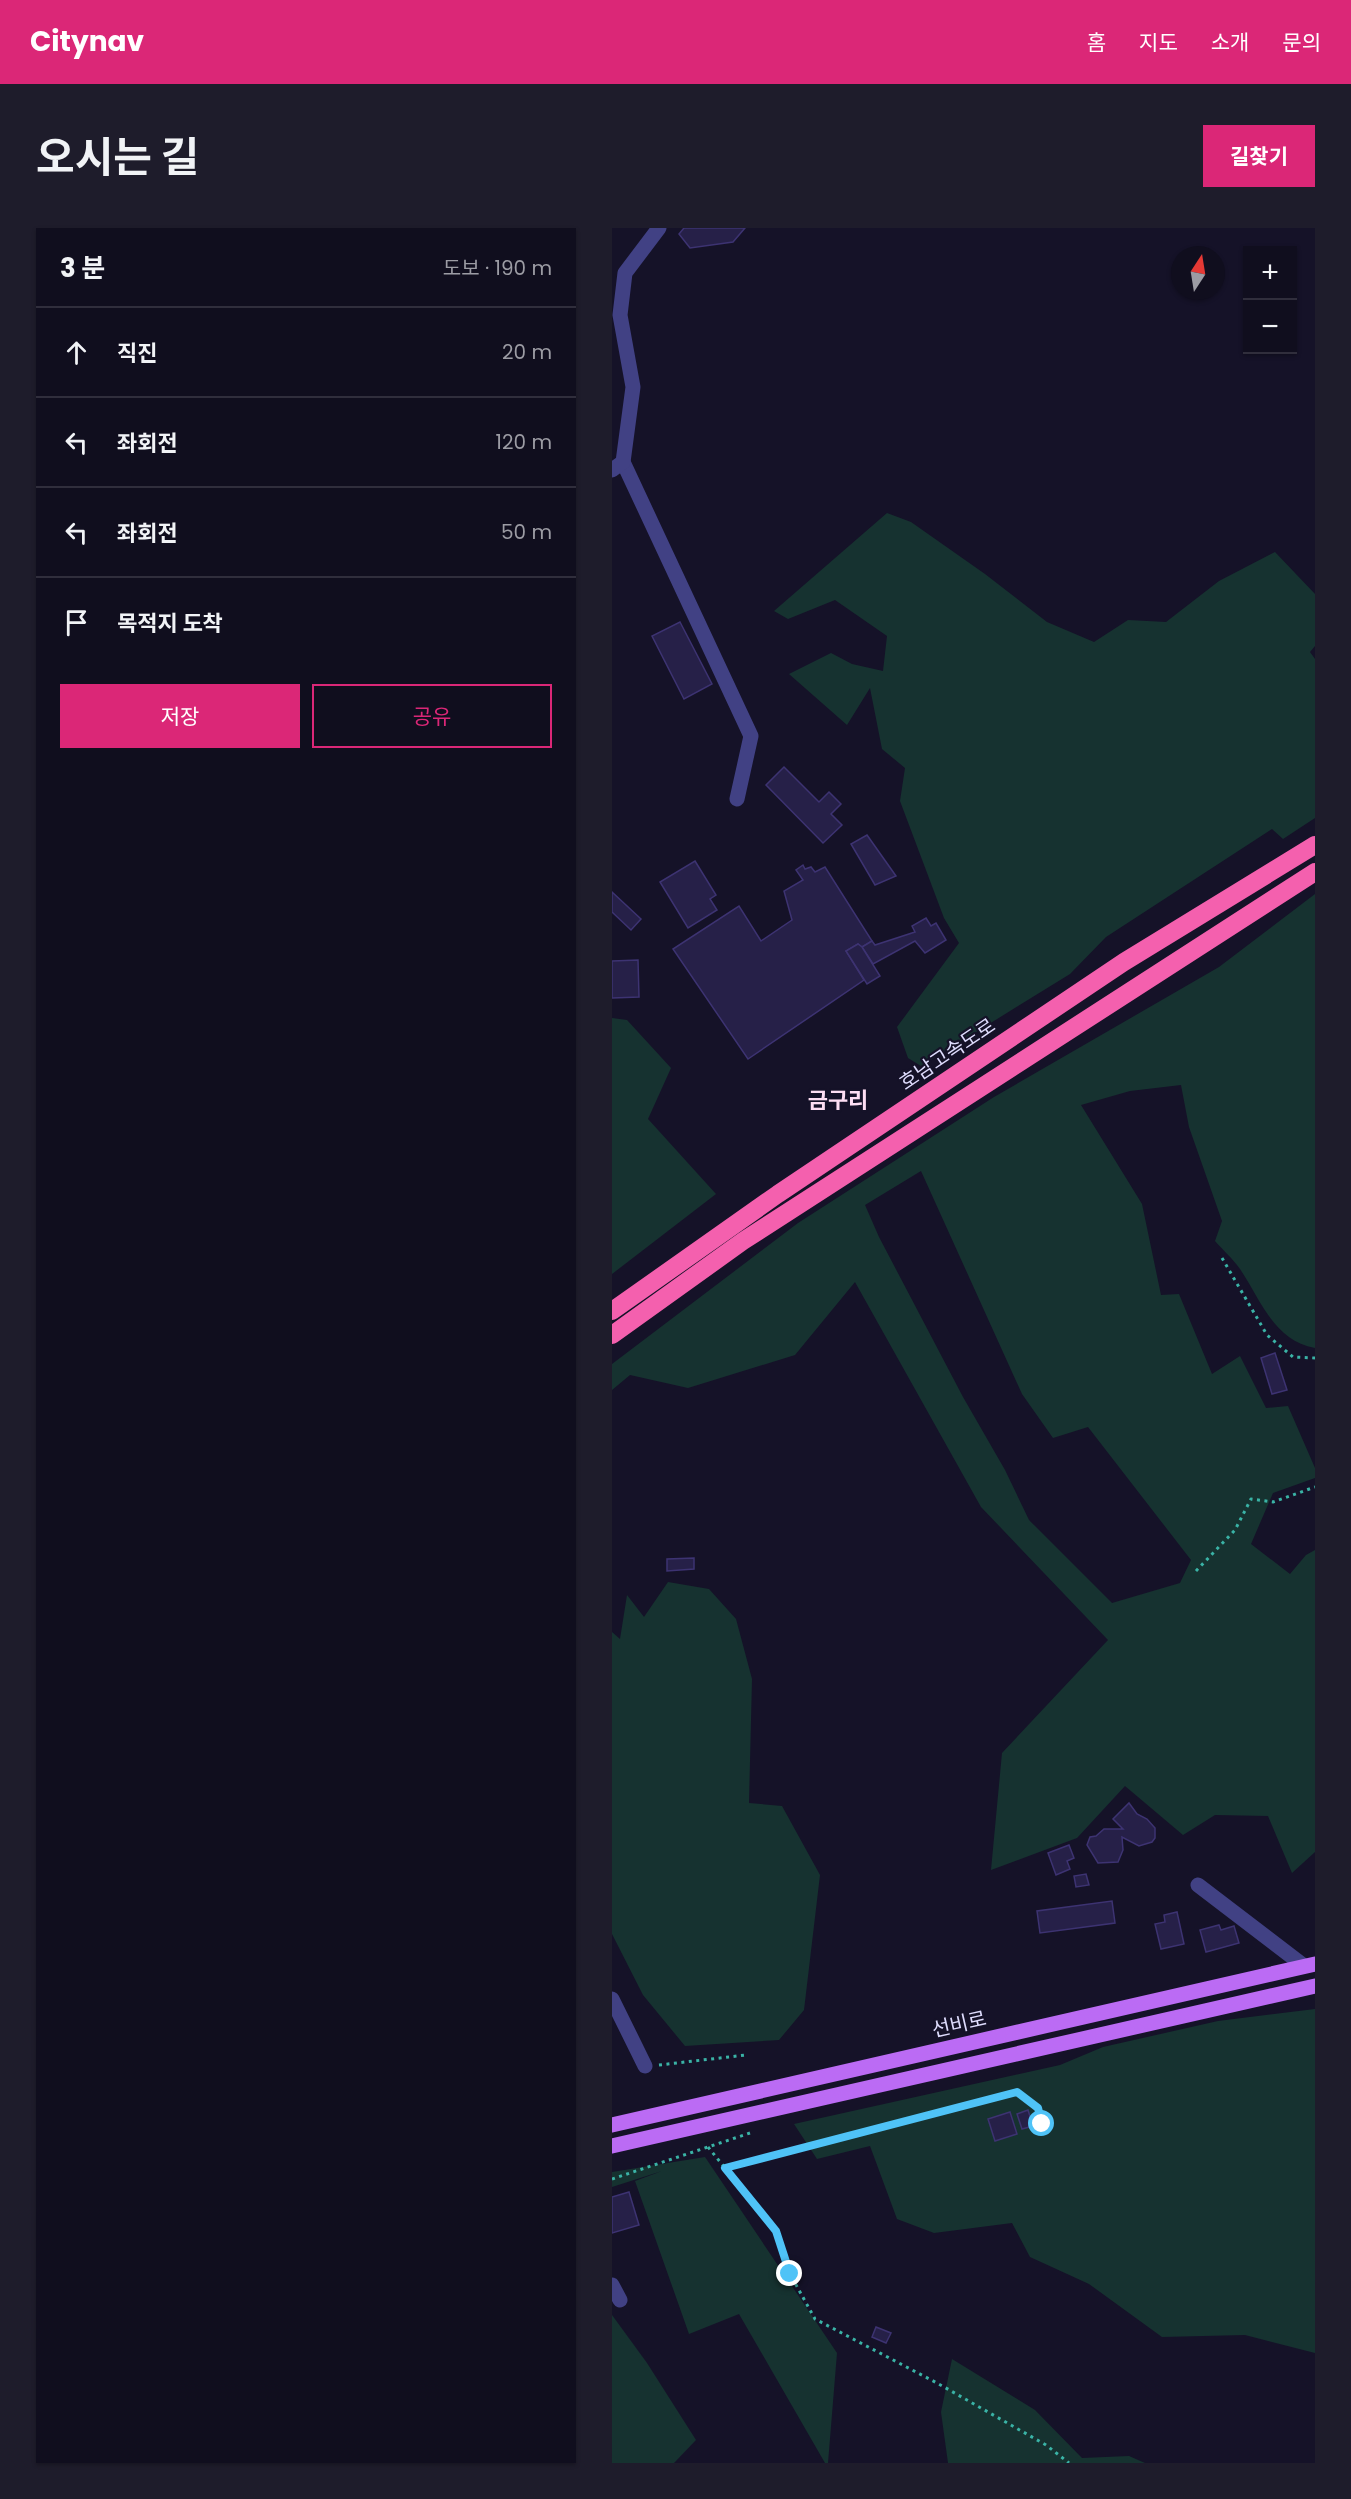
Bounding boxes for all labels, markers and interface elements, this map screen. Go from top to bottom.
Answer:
text: Citynav [30,22,144,61]
text: 홈 [1087,28,1106,57]
text: 지도 [1139,28,1178,57]
text: 소개 [1211,28,1249,57]
text: 문의 [1282,28,1321,57]
button: 길찾기 [1203,125,1315,187]
text: 오시는 길 [36,128,199,187]
north arrow [1171,246,1225,300]
map controls [1243,246,1297,354]
button: + [1243,246,1297,300]
text: 3 분 [60,250,105,286]
text: 도보 · 190 m [443,254,552,282]
button: − [1243,300,1297,354]
icon: ahead [60,336,93,369]
text: 직진 [117,338,157,369]
text: 20 m [502,338,552,366]
icon: left [60,426,93,459]
text: 좌회전 [117,428,178,459]
text: 120 m [496,428,552,456]
icon: left [60,516,93,549]
text: 좌회전 [117,518,178,549]
text: 50 m [501,518,552,546]
icon: arrive [60,606,93,639]
text: 목적지 도착 [117,608,223,639]
button: 저장 [60,684,300,748]
button: 공유 [312,684,552,748]
street label: 호남고속도로 [893,1012,1001,1096]
district label: 금구리 [808,1085,868,1116]
street label: 선비로 [929,2004,989,2044]
route start [1028,2110,1054,2136]
route end [776,2260,802,2286]

